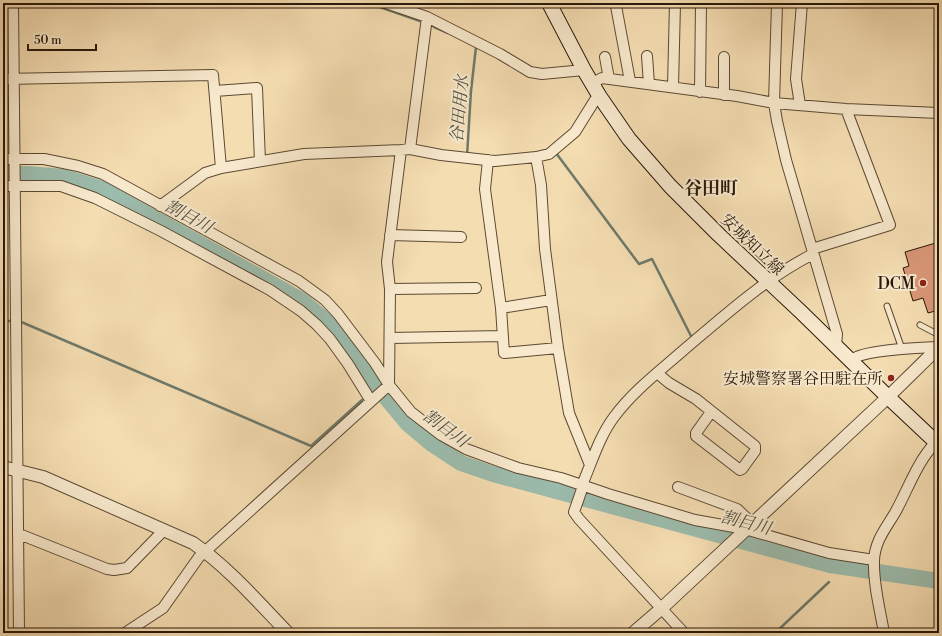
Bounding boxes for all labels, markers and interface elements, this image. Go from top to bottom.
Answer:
scale bar [28,26,96,52]
text: 50 m [34,33,62,48]
water label: 谷田用水 [446,72,474,144]
district label: 谷田町 [684,177,738,200]
water label: 割目川 [161,195,218,240]
street label: 安城知立線 [717,210,788,280]
place label: DCM [877,274,915,294]
marker: DCM [918,278,928,288]
place label: 安城警察署谷田駐在所 [723,369,883,389]
marker: 安城警察署谷田駐在所 [886,373,896,383]
water label: 割目川 [418,405,474,454]
water label: 割目川 [718,506,775,541]

